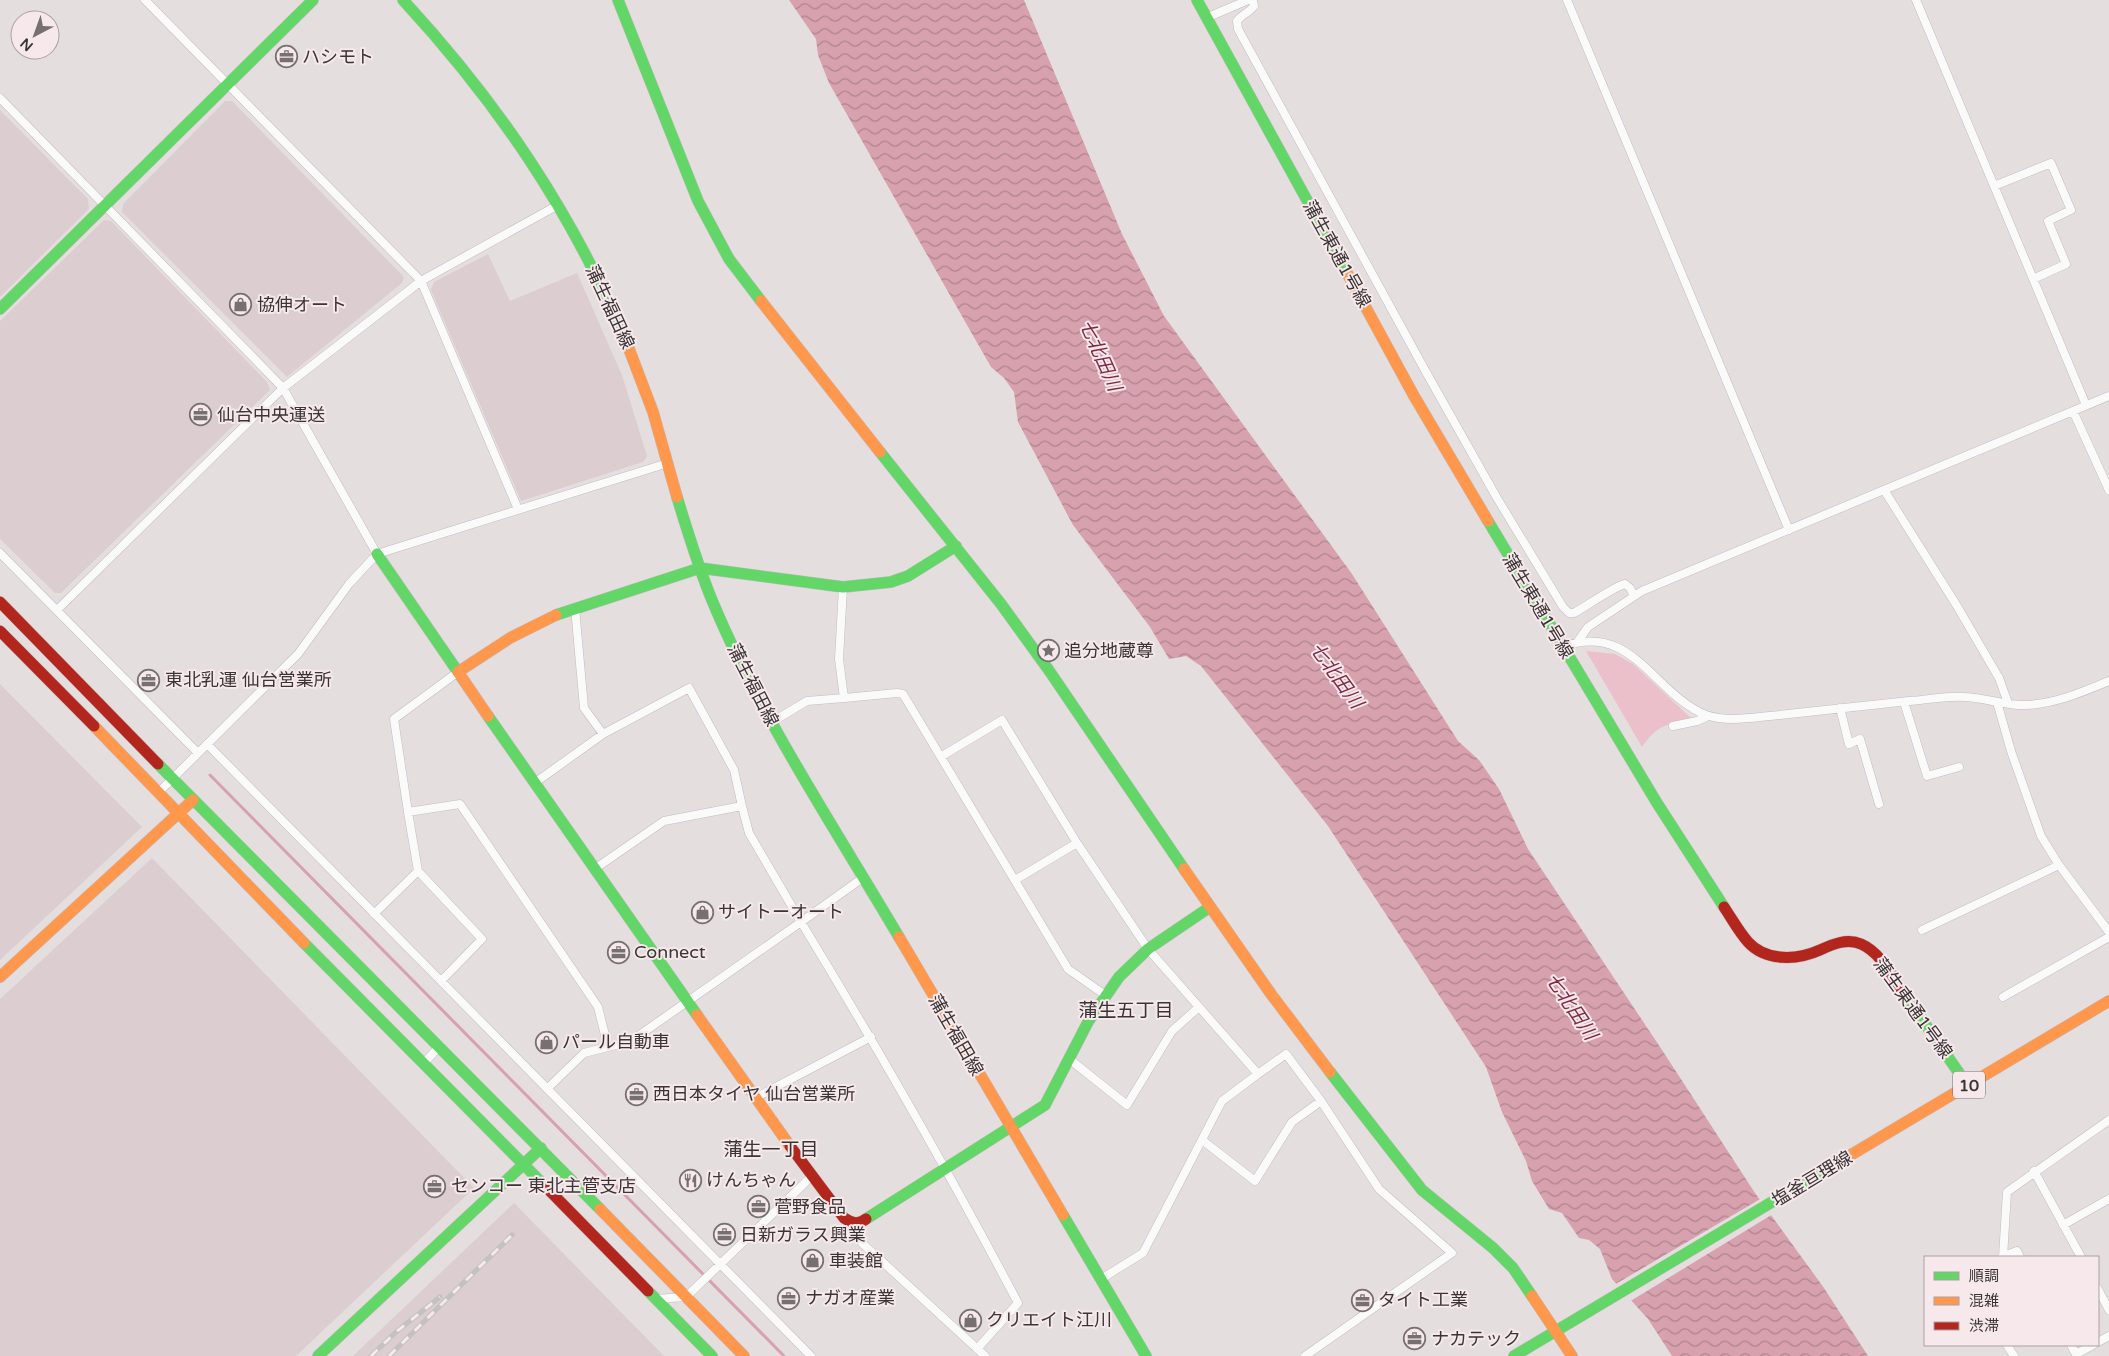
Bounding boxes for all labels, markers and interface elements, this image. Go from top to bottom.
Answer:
north arrow [10,10,60,60]
text: N [17,34,37,55]
office icon: ハシモト [274,45,298,69]
place label: ハシモト [302,46,374,68]
street label: 蒲生東通1号線 [1298,196,1376,312]
street label: 蒲生福田線 [581,262,639,352]
shop icon: 協伸オート [229,293,253,317]
place label: 協伸オート [257,294,347,316]
water label: 七北田川 [1075,316,1126,396]
office icon: 仙台中央運送 [189,403,213,427]
place label: 仙台中央運送 [217,404,325,426]
street label: 蒲生東通1号線 [1498,549,1578,663]
water label: 七北田川 [1305,638,1369,714]
place icon: 追分地蔵尊 [1036,639,1060,663]
street label: 蒲生福田線 [723,640,783,730]
place label: 追分地蔵尊 [1064,640,1154,662]
office icon: 東北乳運 仙台営業所 [137,668,161,692]
place label: 東北乳運 仙台営業所 [165,669,332,691]
shop icon: サイトーオート [690,900,714,924]
place label: サイトーオート [718,901,844,923]
office icon: Connect [606,940,630,964]
place label: Connect [634,941,706,963]
street label: 蒲生東通1号線 [1869,953,1957,1063]
water label: 七北田川 [1541,969,1603,1046]
street label: 蒲生福田線 [924,991,988,1079]
district label: 蒲生五丁目 [1078,1000,1174,1022]
shop icon: パール自動車 [534,1030,558,1054]
place label: パール自動車 [562,1031,670,1053]
road number: 10 [1953,1072,1985,1098]
office icon: 西日本タイヤ 仙台営業所 [625,1082,649,1106]
place label: 西日本タイヤ 仙台営業所 [653,1083,855,1105]
district label: 蒲生一丁目 [723,1139,819,1161]
street label: 塩釜亘理線 [1768,1146,1856,1212]
restaurant icon: けんちゃん [678,1168,702,1192]
place label: けんちゃん [706,1169,796,1191]
office icon: センコー 東北主管支店 [423,1174,447,1198]
place label: センコー 東北主管支店 [451,1175,636,1197]
office icon: 菅野食品 [746,1195,770,1219]
place label: 菅野食品 [774,1196,846,1218]
office icon: 日新ガラス興業 [712,1223,736,1247]
place label: 日新ガラス興業 [740,1224,866,1246]
shop icon: 車装館 [801,1249,825,1273]
place label: 車装館 [829,1250,883,1272]
legend [1924,1256,2099,1346]
text: 順調 [1969,1267,1999,1285]
office icon: ナガオ産業 [777,1286,801,1310]
place label: ナガオ産業 [805,1287,895,1309]
office icon: タイト工業 [1350,1288,1374,1312]
place label: タイト工業 [1378,1289,1468,1311]
text: 混雑 [1969,1292,1999,1310]
shop icon: クリエイト江川 [958,1308,982,1332]
place label: クリエイト江川 [986,1309,1112,1331]
text: 渋滞 [1969,1317,1999,1335]
office icon: ナカテック [1403,1327,1427,1351]
place label: ナカテック [1431,1328,1521,1350]

